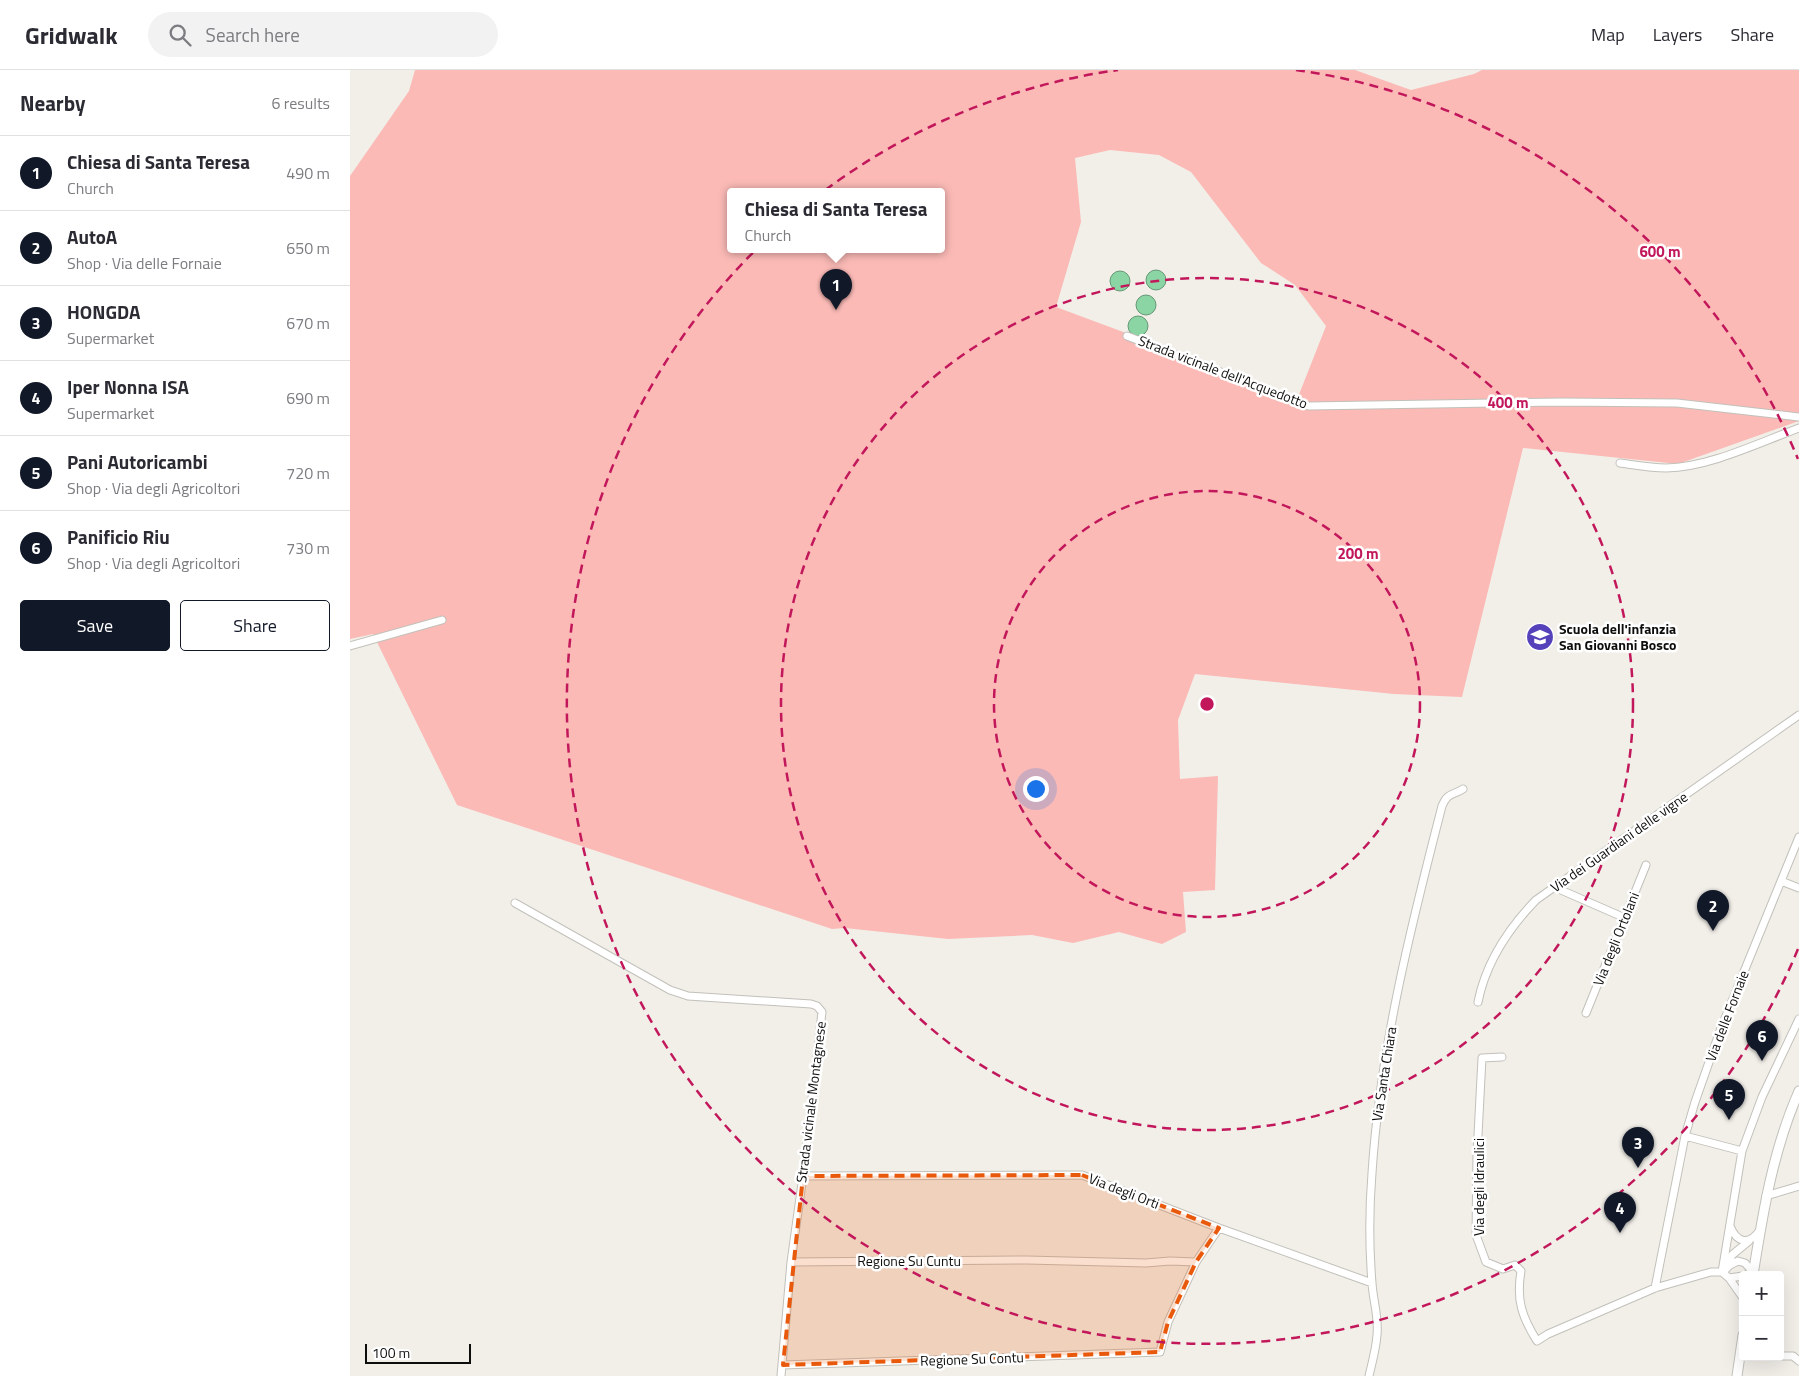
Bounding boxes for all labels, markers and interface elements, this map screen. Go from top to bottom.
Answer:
search box [148,12,498,57]
text: Gridwalk [25,17,118,53]
text: Search here [206,20,300,49]
icon: search [166,21,194,49]
text: Map [1591,21,1625,48]
text: Layers [1653,21,1702,48]
text: Share [1730,21,1774,48]
text: Nearby [20,87,85,119]
text: 6 results [271,91,330,115]
text: Chiesa di Santa Teresa [67,147,250,176]
text: 1 [32,161,40,185]
text: 490 m [286,161,330,185]
text: Church [67,176,114,200]
popup [727,188,945,253]
text: Chiesa di Santa Teresa [745,194,927,223]
text: AutoA [67,222,117,251]
text: Church [745,223,791,247]
text: 2 [32,236,40,260]
text: 650 m [286,236,330,260]
text: 600 m [1639,240,1681,263]
text: Shop · Via delle Fornaie [67,251,222,275]
pin: 1 [820,269,852,310]
text: HONGDA [67,297,140,326]
text: 3 [32,311,40,335]
text: 670 m [286,311,330,335]
text: Supermarket [67,326,154,350]
street label: Strada vicinale dell'Acquedotto [1135,329,1311,414]
text: Iper Nonna ISA [67,372,189,401]
text: 4 [32,386,40,410]
text: 690 m [286,386,330,410]
text: 400 m [1487,391,1529,414]
text: Supermarket [67,401,154,425]
text: Pani Autoricambi [67,447,208,476]
text: 5 [32,461,40,485]
text: 720 m [286,461,330,485]
text: Shop · Via degli Agricoltori [67,476,240,500]
text: Panificio Riu [67,522,170,551]
text: 6 [32,536,40,560]
text: 730 m [286,536,330,560]
text: 200 m [1337,542,1379,565]
text: Shop · Via degli Agricoltori [67,551,240,575]
button: Save [20,600,170,651]
button: Share [180,600,330,651]
place label: Scuola dell'infanzia San Giovanni Bosco [1559,618,1677,655]
school or university icon: Scuola dell'infanzia San Giovanni Bosco [1525,622,1555,652]
centre of rings [1198,695,1216,713]
your location [1023,776,1049,802]
street label: Via dei Guardiani delle vigne [1546,786,1692,897]
street label: Via degli Ortolani [1587,889,1644,989]
pin: 2 [1697,890,1729,931]
street label: Via delle Fornaie [1699,967,1754,1065]
street label: Strada vicinale Montagnese [790,1020,831,1184]
pin: 6 [1746,1020,1778,1061]
street label: Via Santa Chiara [1366,1025,1401,1123]
pin: 5 [1713,1079,1745,1120]
pin: 3 [1622,1127,1654,1168]
street label: Via degli Idraulici [1468,1138,1489,1236]
street label: Via degli Orti [1086,1167,1163,1214]
pin: 4 [1604,1192,1636,1233]
street label: Regione Su Cuntu [857,1250,961,1271]
map controls [1739,1271,1784,1361]
button: + [1739,1271,1784,1316]
button: − [1739,1316,1784,1361]
scale bar [365,1341,471,1364]
text: 100 m [372,1342,410,1363]
street label: Regione Su Contu [920,1346,1024,1371]

